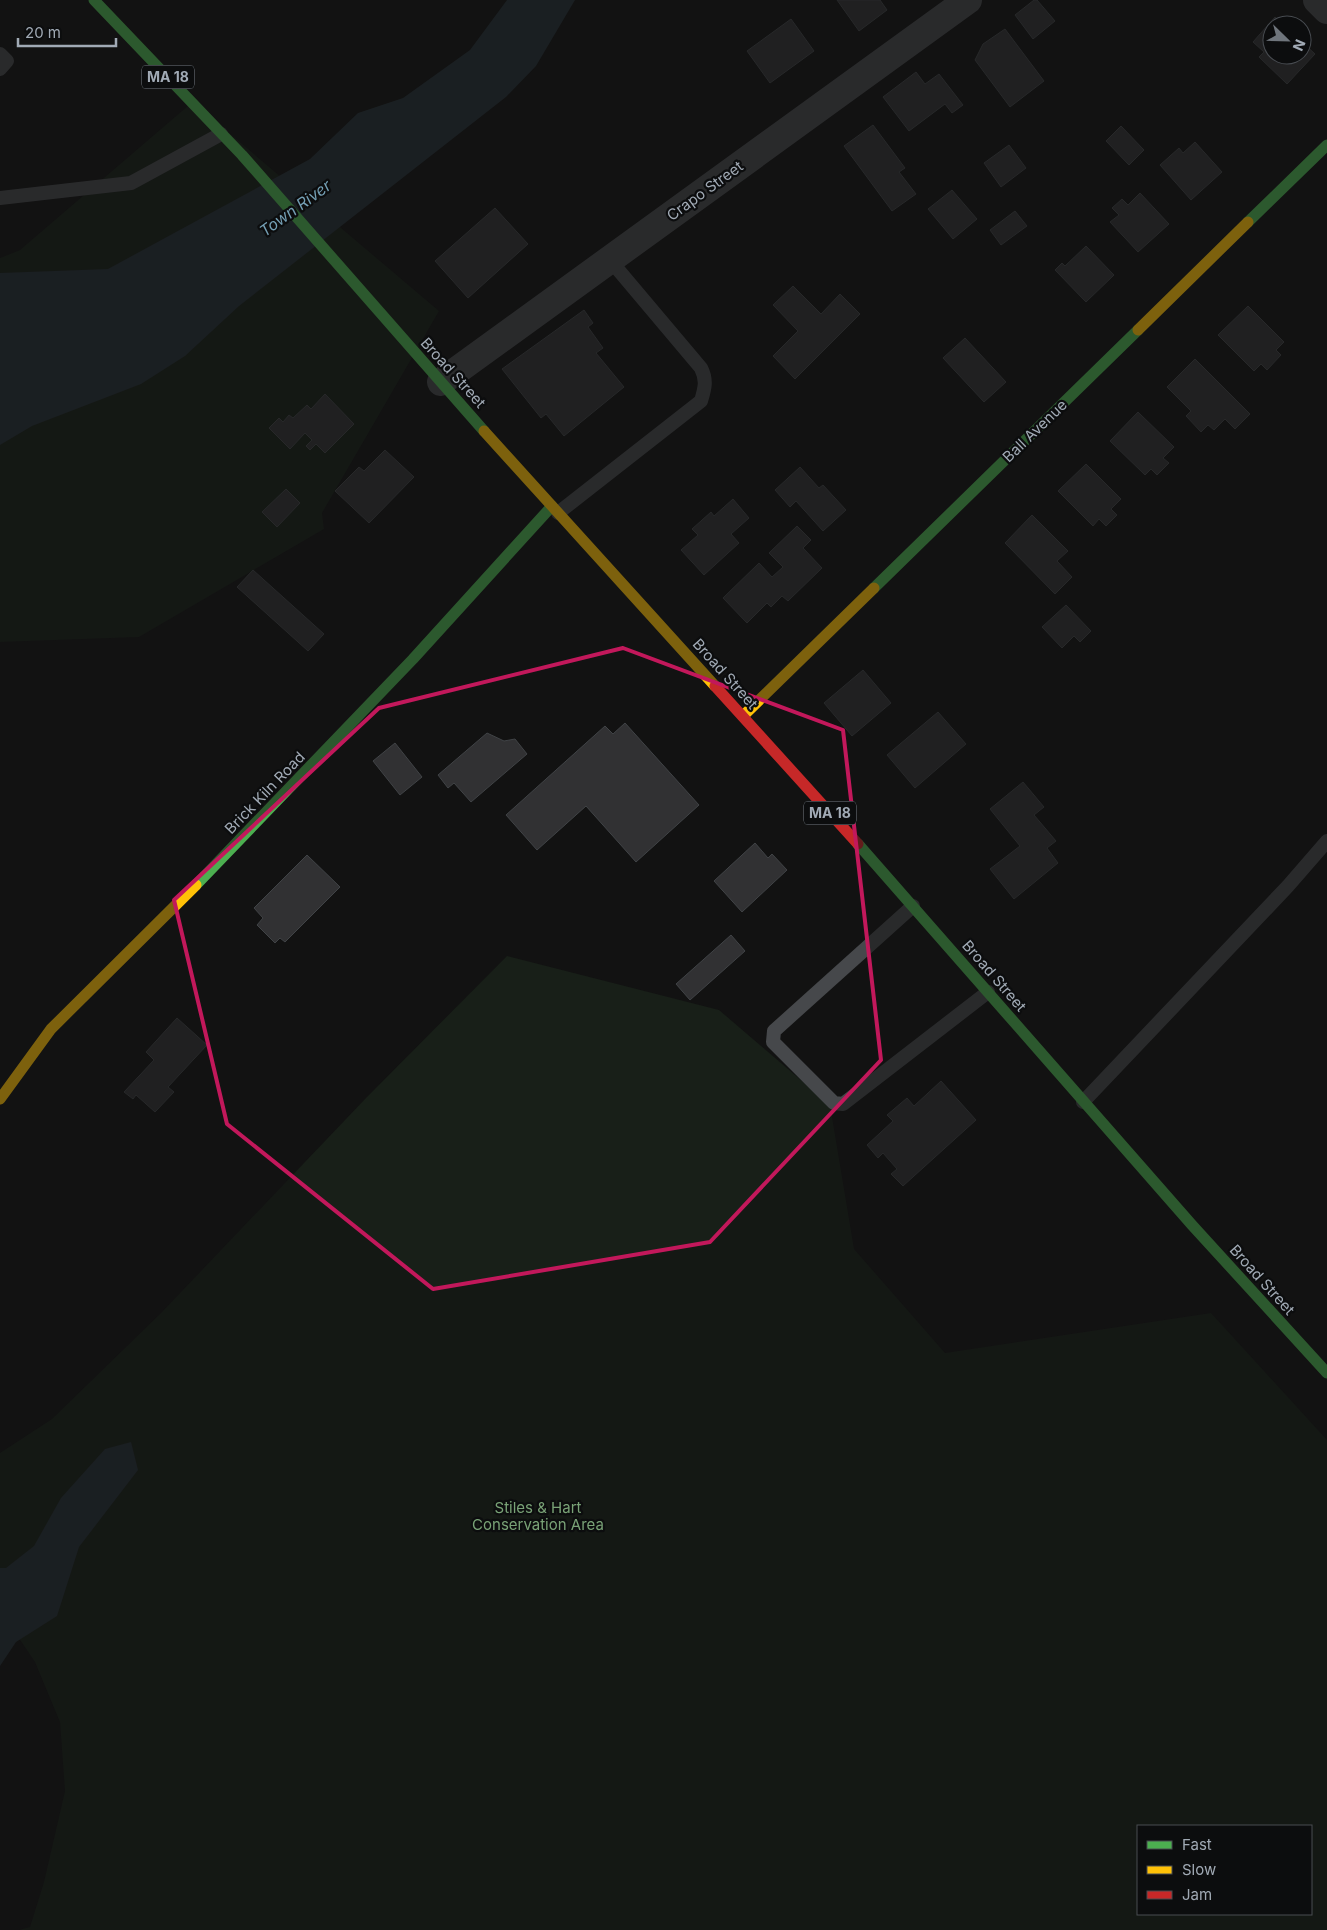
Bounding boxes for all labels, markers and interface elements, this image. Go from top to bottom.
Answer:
scale bar [18,15,115,47]
north arrow [1262,15,1312,65]
text: 20 m [25,23,61,42]
text: N [1290,37,1309,54]
road number: MA 18 [142,66,194,88]
street label: Crapo Street [663,156,747,225]
water label: Town River [255,175,335,241]
street label: Broad Street [417,333,490,412]
street label: Ball Avenue [998,395,1071,466]
street label: Broad Street [689,634,762,713]
street label: Brick Kiln Road [221,747,309,838]
road number: MA 18 [804,801,856,824]
street label: Broad Street [958,936,1031,1015]
street label: Broad Street [1226,1240,1299,1319]
park label: Stiles & Hart Conservation Area [472,1498,604,1534]
legend [1137,1825,1312,1915]
text: Fast [1182,1835,1212,1854]
text: Slow [1182,1860,1216,1879]
text: Jam [1182,1885,1212,1904]

